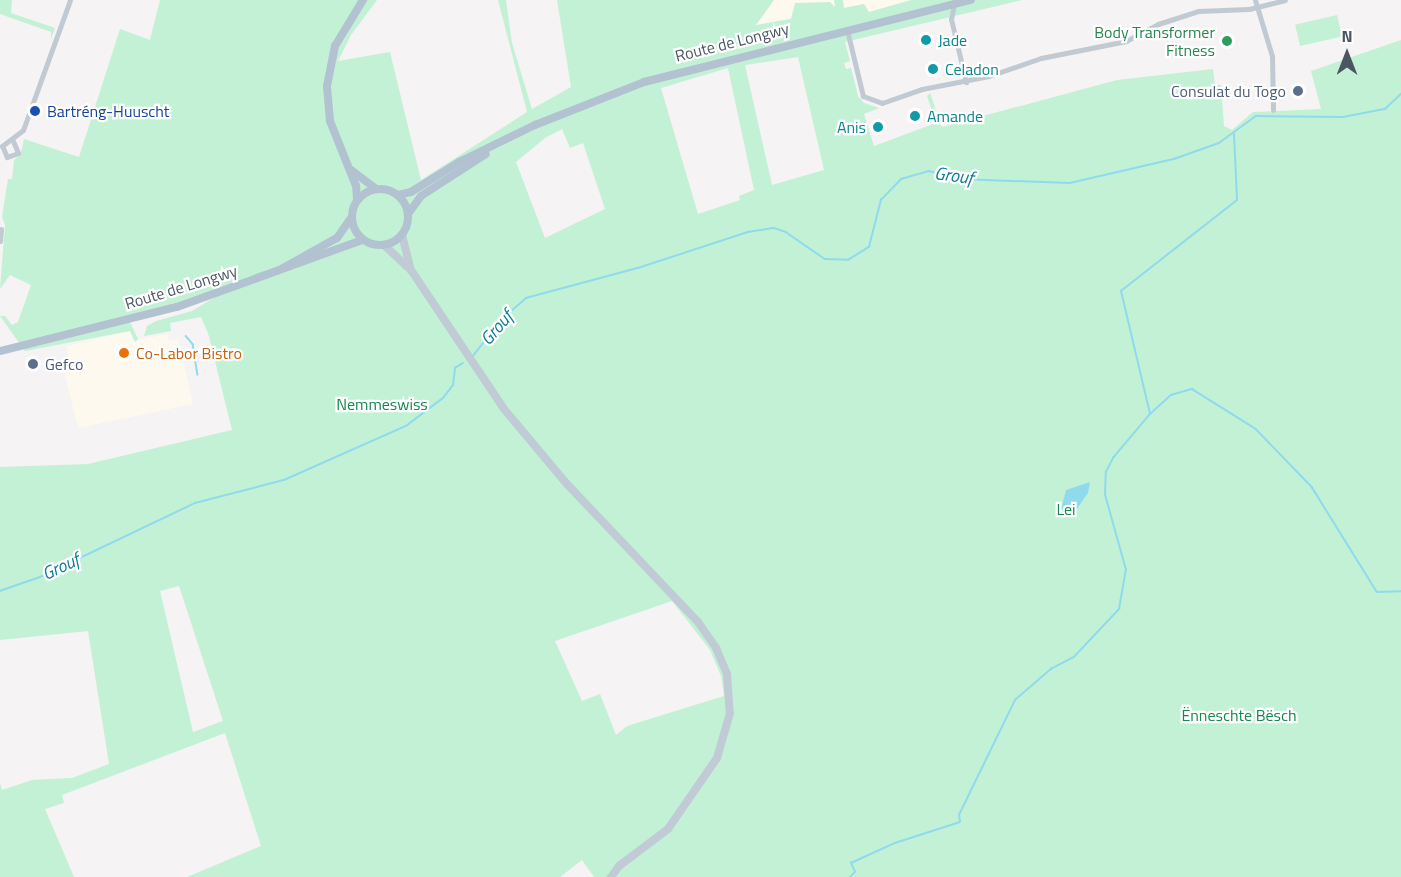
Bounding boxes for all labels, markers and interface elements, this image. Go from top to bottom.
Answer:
street label: Route de Longwy [673,19,791,65]
place label: Body Transformer Fitness [1094,22,1215,60]
north arrow [1317,24,1377,84]
text: N [1341,24,1353,48]
place label: Jade [938,30,967,50]
marker: Jade [919,33,933,47]
marker: Body Transformer Fitness [1220,34,1234,48]
place label: Celadon [945,59,999,79]
marker: Celadon [926,62,940,76]
place label: Consulat du Togo [1171,81,1286,101]
marker: Consulat du Togo [1291,84,1305,98]
place label: Bartréng-Huuscht [47,101,169,121]
marker: Bartréng-Huuscht [28,104,42,118]
place label: Amande [927,106,983,126]
marker: Amande [908,109,922,123]
place label: Anis [837,117,866,137]
marker: Anis [871,120,885,134]
water label: Grouf [933,163,975,189]
street label: Route de Longwy [122,261,240,313]
water label: Grouf [476,306,518,350]
place label: Co-Labor Bistro [136,343,242,363]
marker: Co-Labor Bistro [117,346,131,360]
place label: Gefco [45,354,83,374]
marker: Gefco [26,357,40,371]
park label: Nemmeswiss [336,394,428,414]
park label: Lei [1056,499,1076,519]
water label: Grouf [39,549,83,585]
park label: Ënneschte Bësch [1181,705,1297,725]

